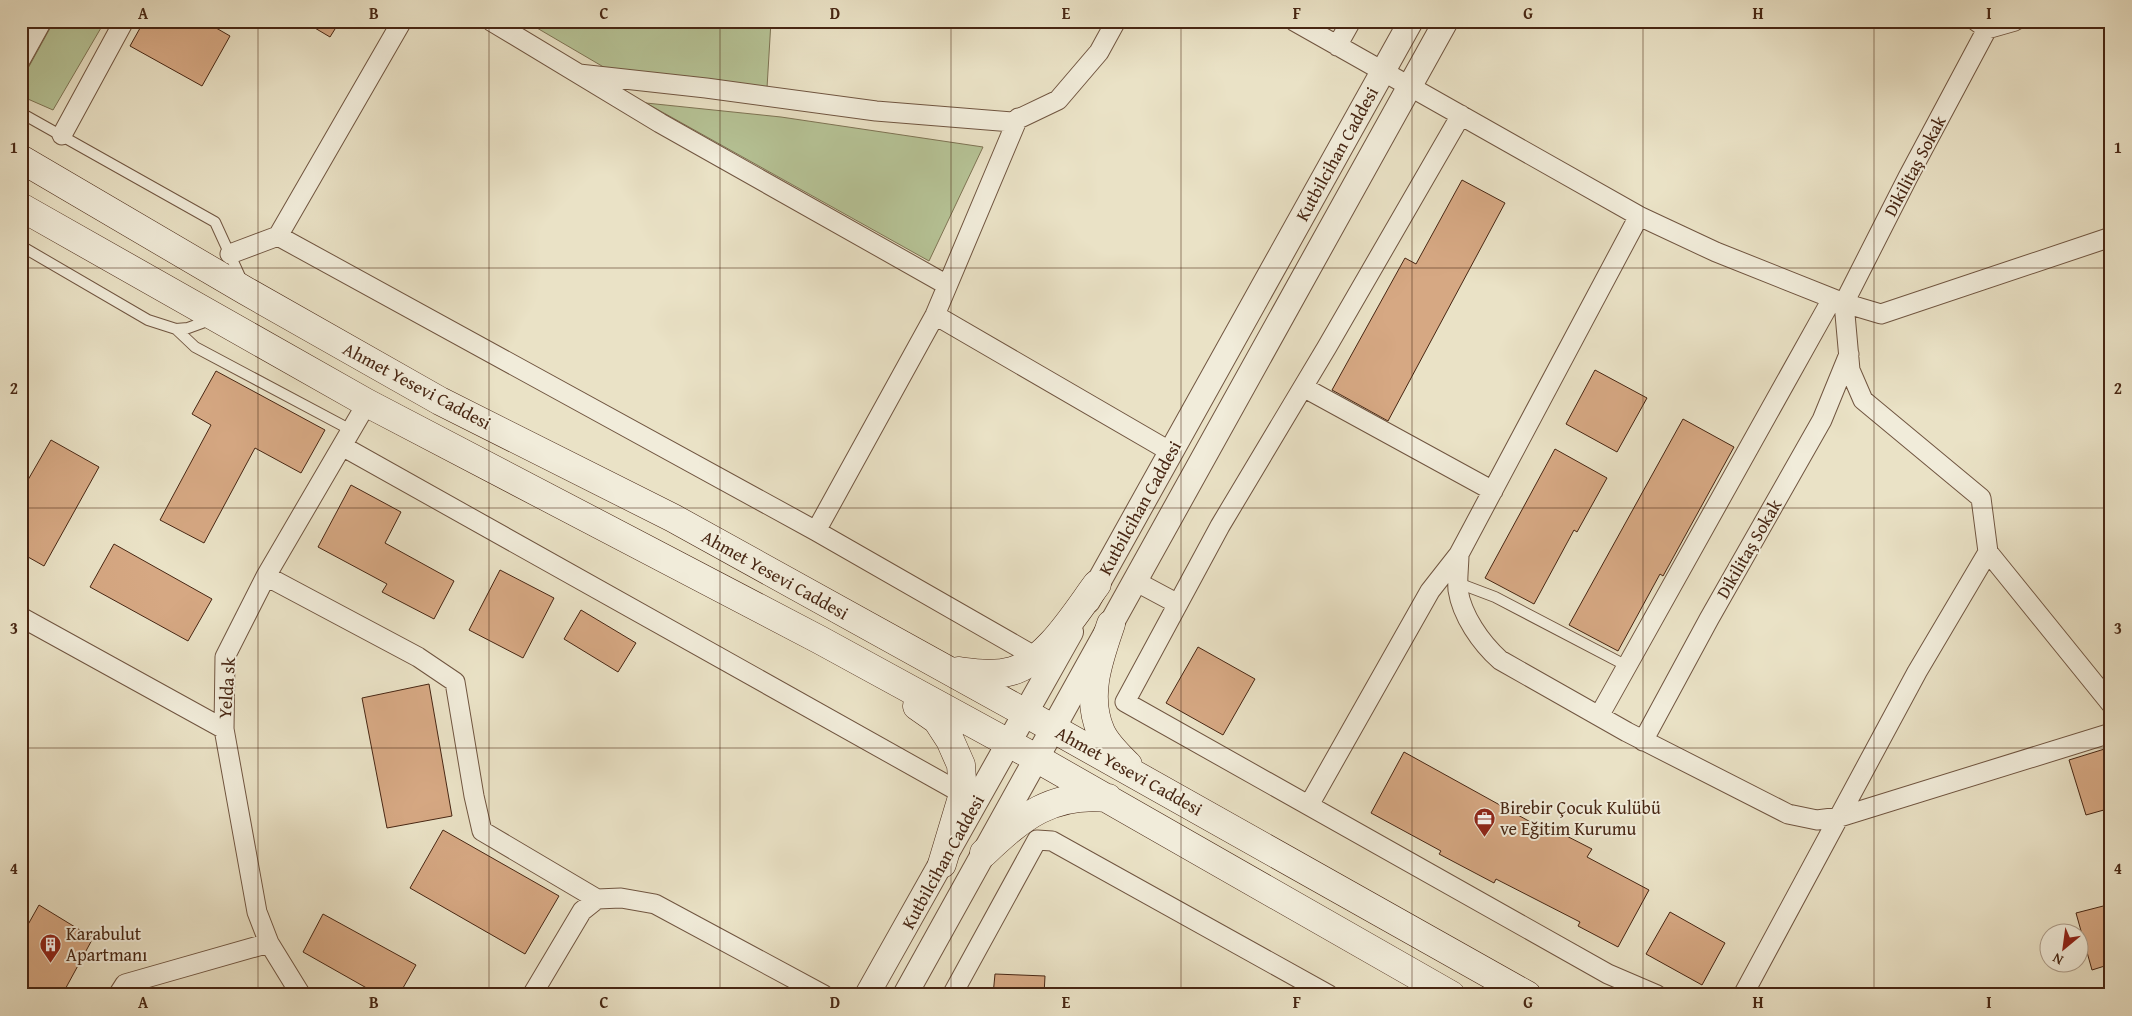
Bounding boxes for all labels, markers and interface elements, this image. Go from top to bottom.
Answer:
text: A [138,1,149,25]
text: B [369,1,379,25]
text: C [599,1,609,25]
text: D [830,1,840,25]
text: E [1062,1,1071,25]
text: F [1293,1,1301,25]
text: G [1523,1,1533,25]
text: H [1752,1,1764,25]
text: I [1986,1,1992,25]
street label: Kutbilcihan Caddesi [1288,82,1385,226]
street label: Dikilitaş Sokak [1877,110,1953,221]
text: 1 [10,135,18,159]
text: 1 [2114,135,2122,159]
street label: Ahmet Yesevi Caddesi [338,335,496,436]
text: 2 [10,376,18,400]
text: 2 [2114,376,2122,400]
street label: Kutbilcihan Caddesi [1091,436,1188,580]
street label: Dikilitaş Sokak [1709,493,1788,604]
street label: Ahmet Yesevi Caddesi [697,523,854,626]
text: 3 [10,616,18,640]
text: 3 [2114,616,2122,640]
street label: Yelda sk [211,655,242,720]
street label: Ahmet Yesevi Caddesi [1051,719,1208,822]
street label: Kutbilcihan Caddesi [894,790,991,934]
place label: Birebir Çocuk Kulübü ve Eğitim Kurumu [1500,794,1661,842]
office icon: Birebir Çocuk Kulübü ve Eğitim Kurumu [1472,806,1496,837]
text: 4 [10,856,18,880]
text: 4 [2114,856,2122,880]
place label: Karabulut Apartmanı [66,920,147,968]
north arrow [2040,924,2090,974]
building icon: Karabulut Apartmanı [38,932,62,963]
text: N [2048,948,2067,970]
text: A [138,990,149,1014]
text: B [369,990,379,1014]
text: C [599,990,609,1014]
text: D [830,990,840,1014]
text: E [1062,990,1071,1014]
text: F [1293,990,1301,1014]
text: G [1523,990,1533,1014]
text: H [1752,990,1764,1014]
text: I [1986,990,1992,1014]

